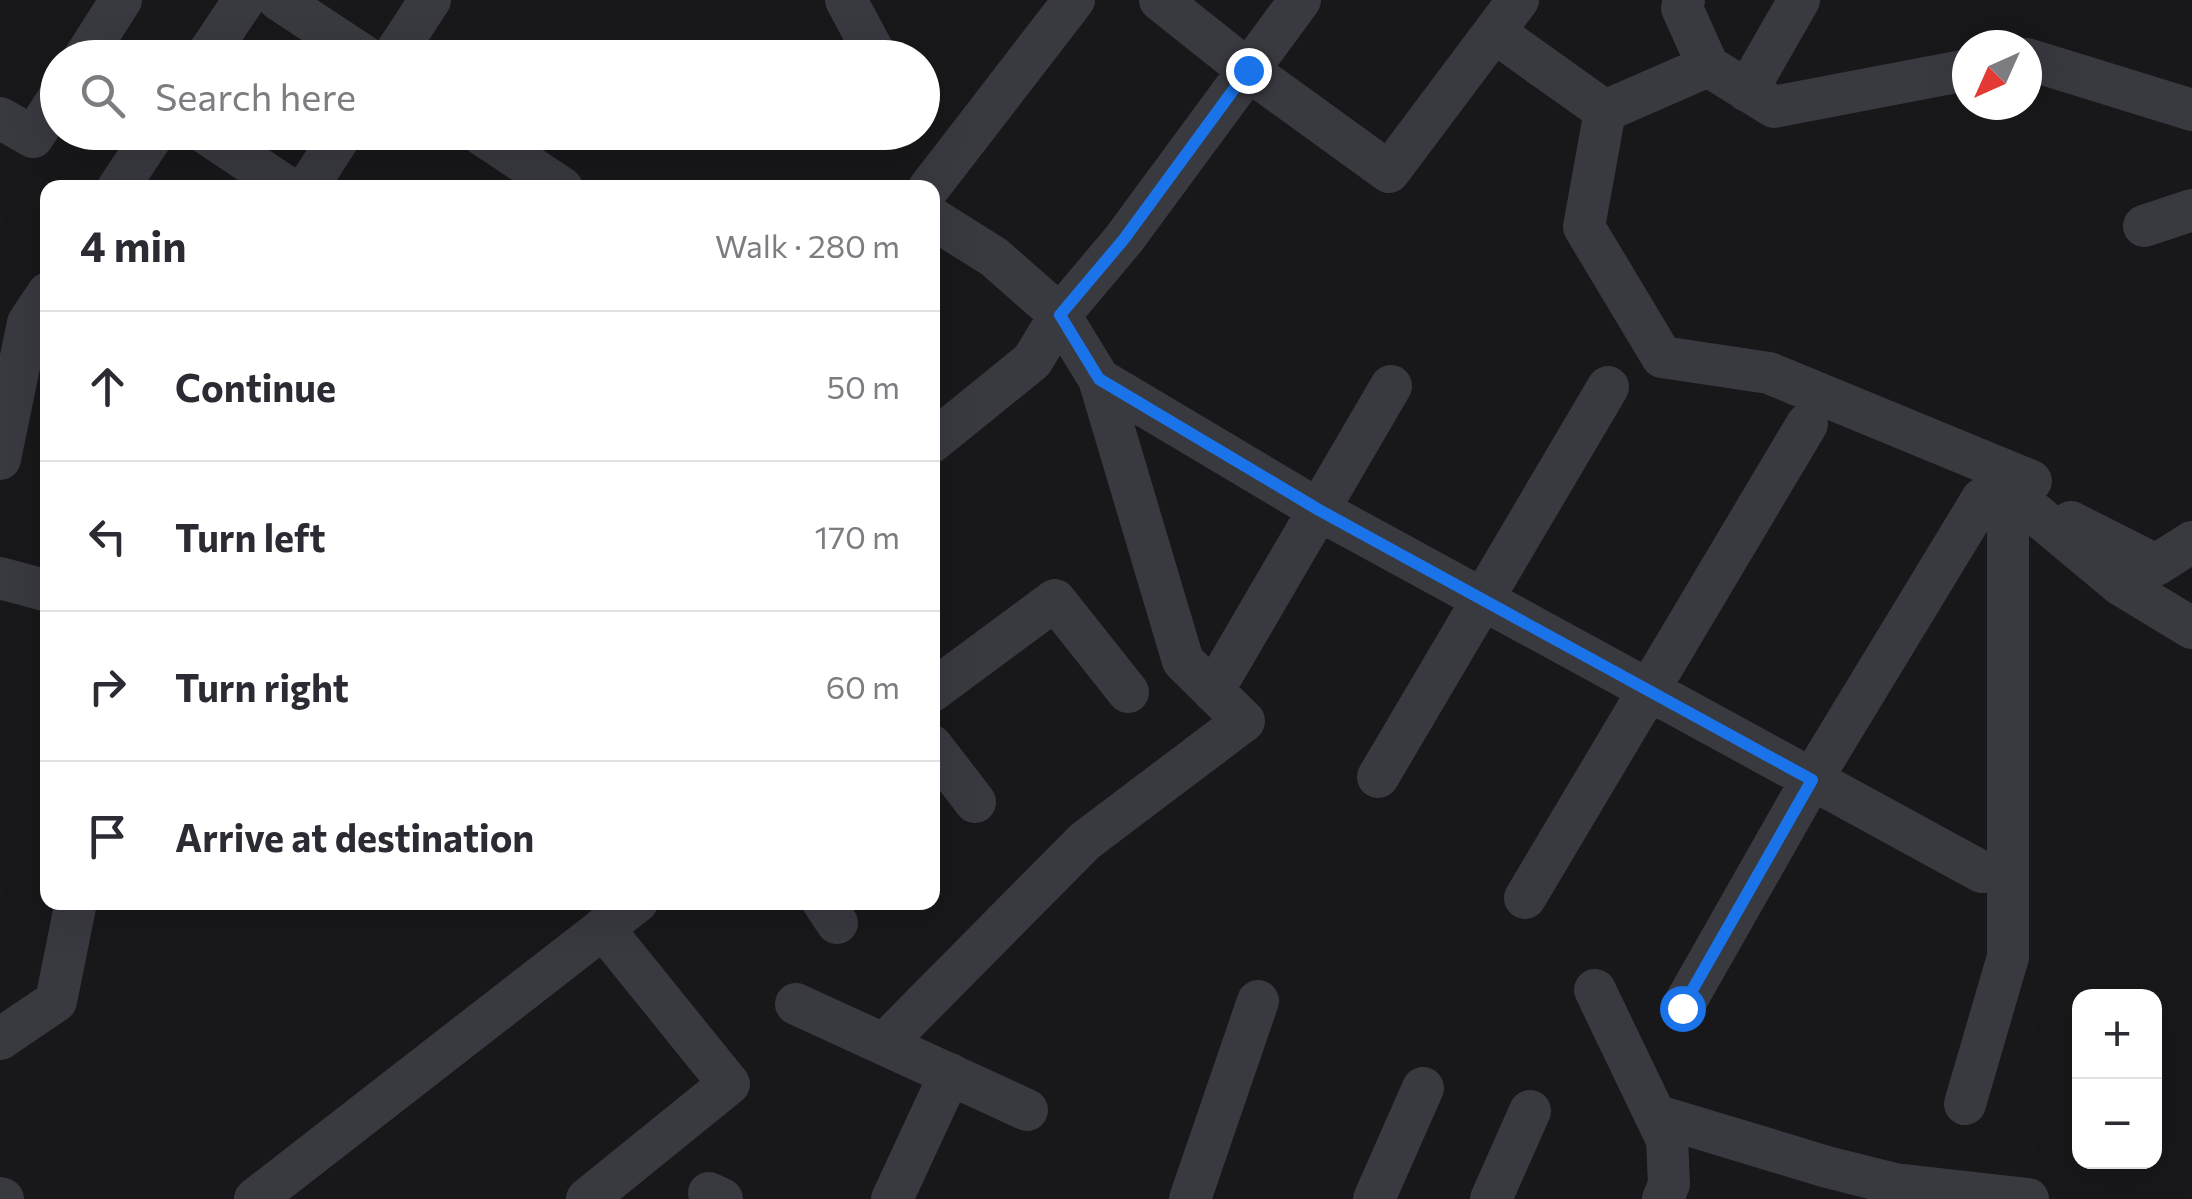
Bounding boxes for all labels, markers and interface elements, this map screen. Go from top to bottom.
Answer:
north arrow [1952,30,2042,120]
search box [40,40,940,150]
route end [1226,48,1272,94]
icon: search [75,68,130,123]
text: Search here [155,72,356,119]
text: 4 min [80,219,186,271]
text: Walk · 280 m [715,225,900,265]
icon: ahead [80,359,135,414]
text: Continue [175,363,336,410]
text: 50 m [827,366,900,406]
icon: left [80,509,135,564]
text: Turn left [175,513,326,560]
text: 170 m [815,516,900,556]
icon: right [80,659,135,714]
text: Turn right [175,663,349,710]
text: 60 m [826,666,900,706]
icon: arrive [80,809,135,864]
text: Arrive at destination [175,813,534,860]
route start [1660,986,1706,1032]
map controls [2072,989,2162,1169]
button: + [2072,989,2162,1079]
button: − [2072,1079,2162,1169]

